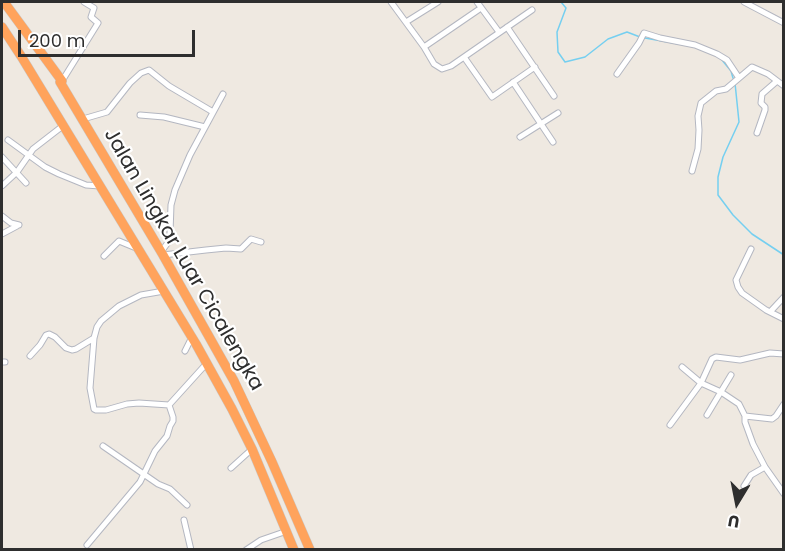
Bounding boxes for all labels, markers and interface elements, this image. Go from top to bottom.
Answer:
scale bar [21,18,198,56]
text: 200 m [29,28,85,53]
street label: Jalan Lingkar Luar Cicalengka [98,125,268,395]
north arrow [707,473,767,533]
text: U [726,509,741,534]

